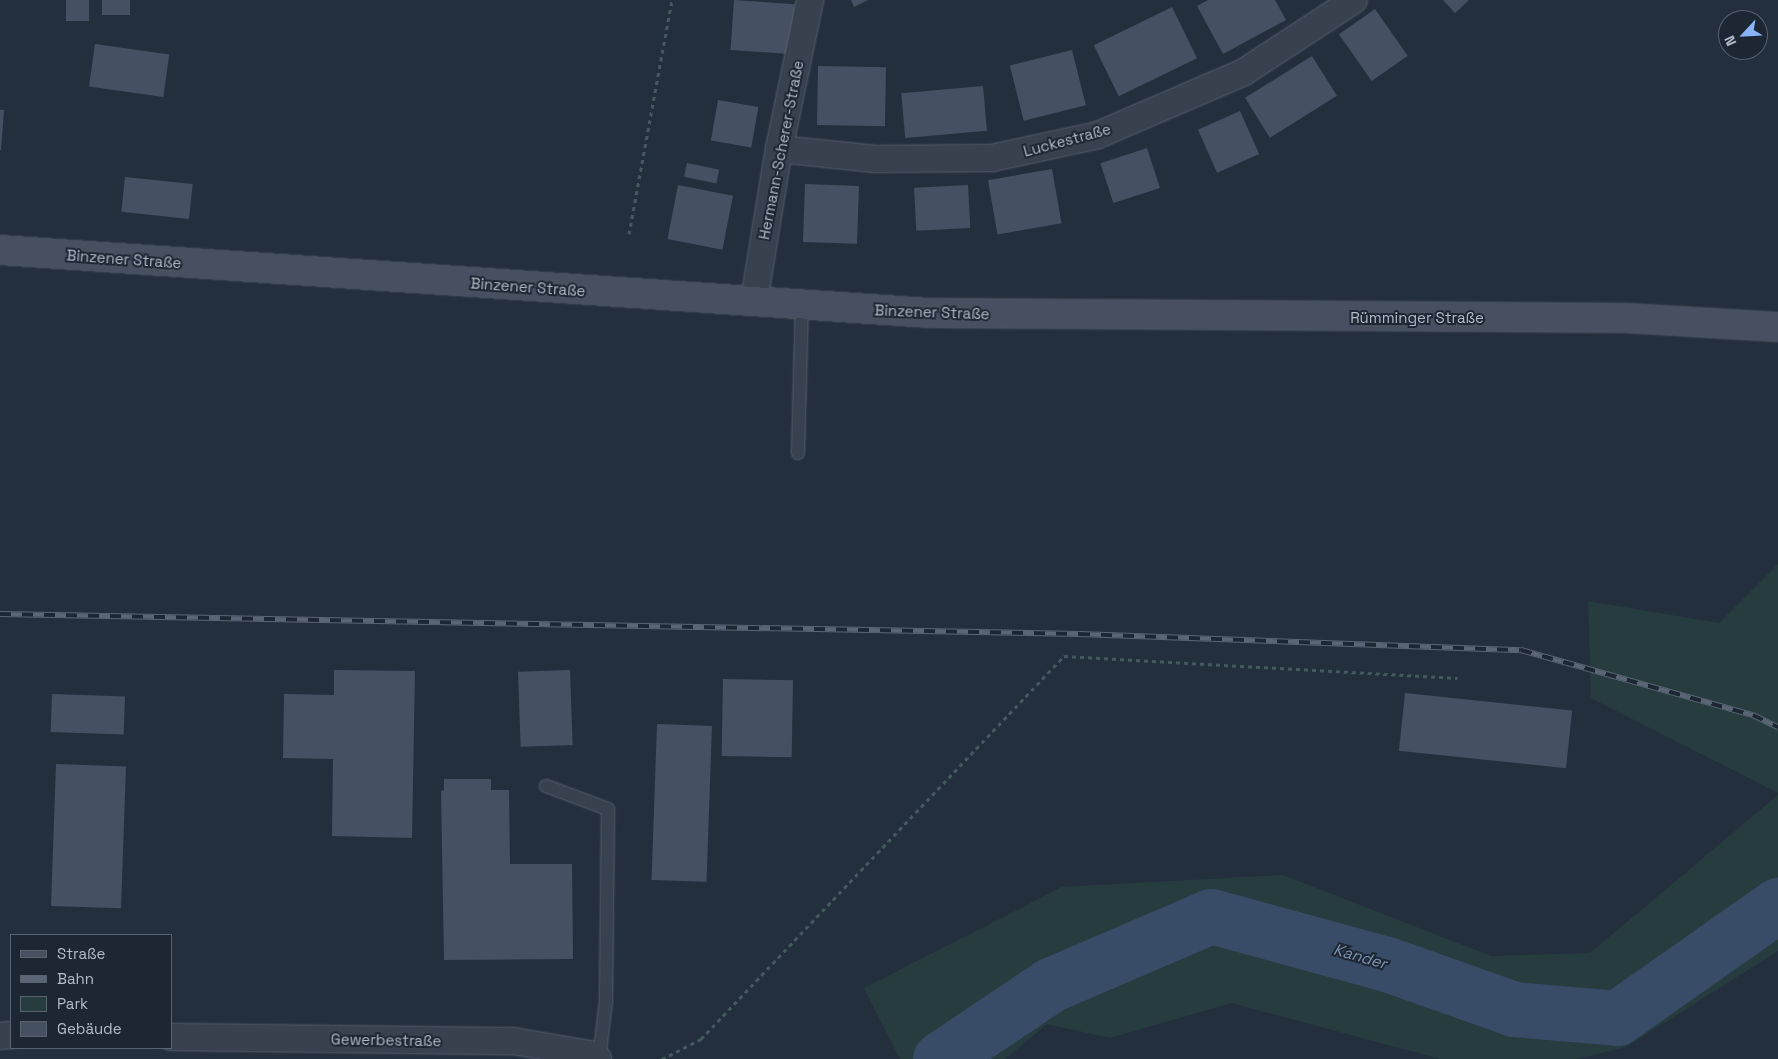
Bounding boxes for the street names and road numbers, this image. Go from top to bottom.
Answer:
street label: Hermann-Scherer-Straße [755,59,807,241]
street label: Luckestraße [1021,120,1113,160]
street label: Binzener Straße [66,246,182,272]
street label: Binzener Straße [470,274,586,300]
street label: Binzener Straße [874,301,990,323]
street label: Rümminger Straße [1350,309,1484,327]
street label: Gewerbestraße [331,1030,441,1050]

